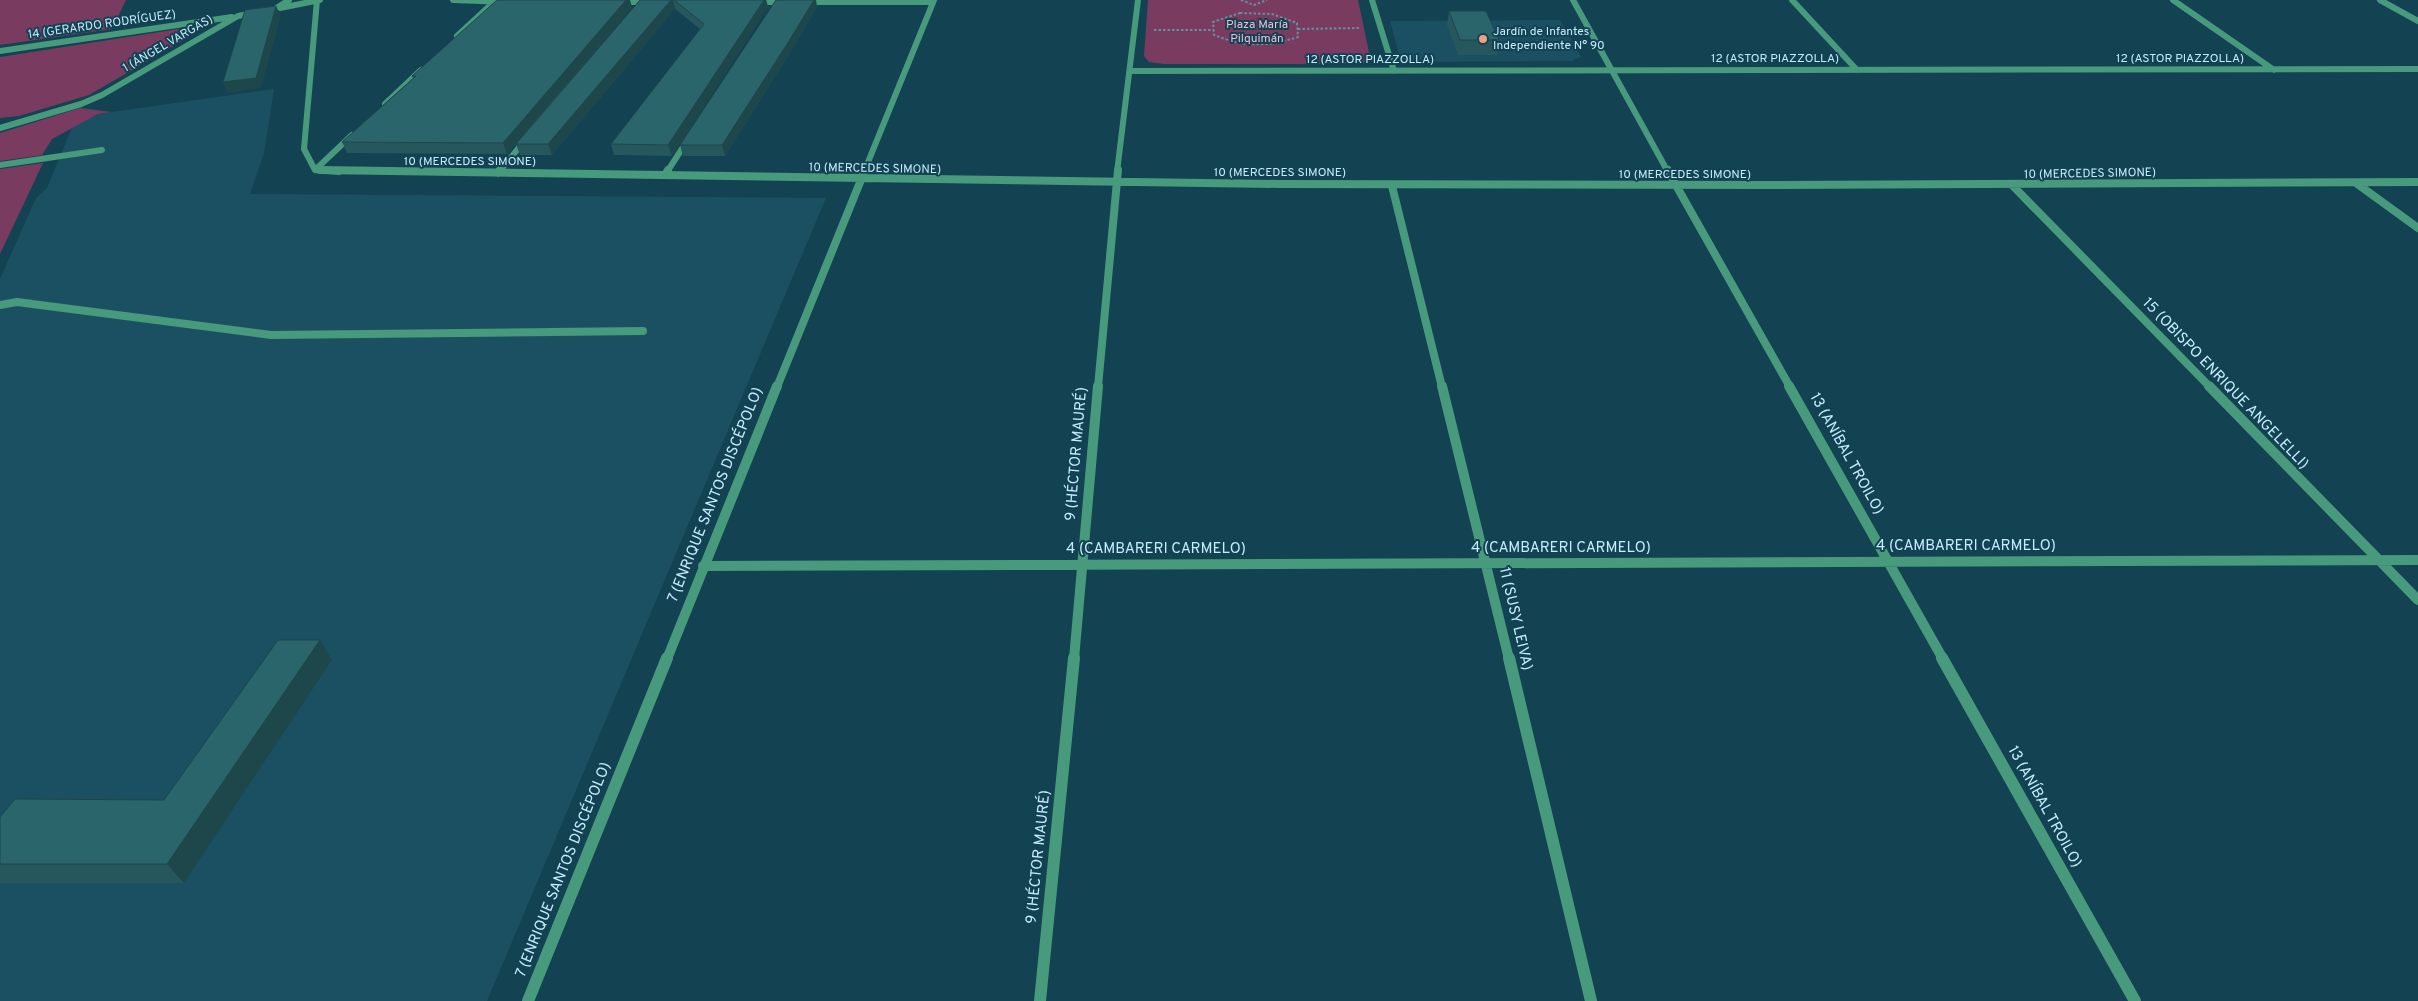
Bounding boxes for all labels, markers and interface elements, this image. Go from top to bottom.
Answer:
street label: 14 (GERARDO RODRÍGUEZ) [27,7,177,43]
street label: 1 (ÁNGEL VARGAS) [120,12,216,76]
park label: Plaza María Pilquimán [1226,17,1288,47]
place label: Jardín de Infantes Independiente N° 90 [1493,24,1605,54]
marker: Jardín de Infantes Independiente N° 90 [1477,33,1489,45]
street label: 12 (ASTOR PIAZZOLLA) [1711,51,1839,67]
street label: 12 (ASTOR PIAZZOLLA) [2116,51,2244,67]
street label: 12 (ASTOR PIAZZOLLA) [1306,52,1434,68]
street label: 10 (MERCEDES SIMONE) [404,154,536,170]
street label: 10 (MERCEDES SIMONE) [809,160,941,178]
street label: 10 (MERCEDES SIMONE) [1214,165,1346,181]
street label: 10 (MERCEDES SIMONE) [2024,165,2156,183]
street label: 10 (MERCEDES SIMONE) [1619,167,1751,183]
street label: 15 (OBISPO ENRIQUE ANGELELLI) [2138,294,2312,474]
street label: 7 (ENRIQUE SANTOS DISCÉPOLO) [663,384,768,605]
street label: 9 (HÉCTOR MAURÉ) [1061,386,1092,522]
street label: 13 (ANÍBAL TROILO) [1805,389,1888,518]
street label: 4 (CAMBARERI CARMELO) [1876,537,2056,556]
street label: 4 (CAMBARERI CARMELO) [1471,539,1651,558]
street label: 4 (CAMBARERI CARMELO) [1066,540,1246,559]
street label: 11 (SUSY LEIVA) [1494,566,1536,672]
street label: 13 (ANÍBAL TROILO) [2003,742,2086,871]
street label: 7 (ENRIQUE SANTOS DISCÉPOLO) [511,759,616,980]
street label: 9 (HÉCTOR MAURÉ) [1022,789,1055,925]

